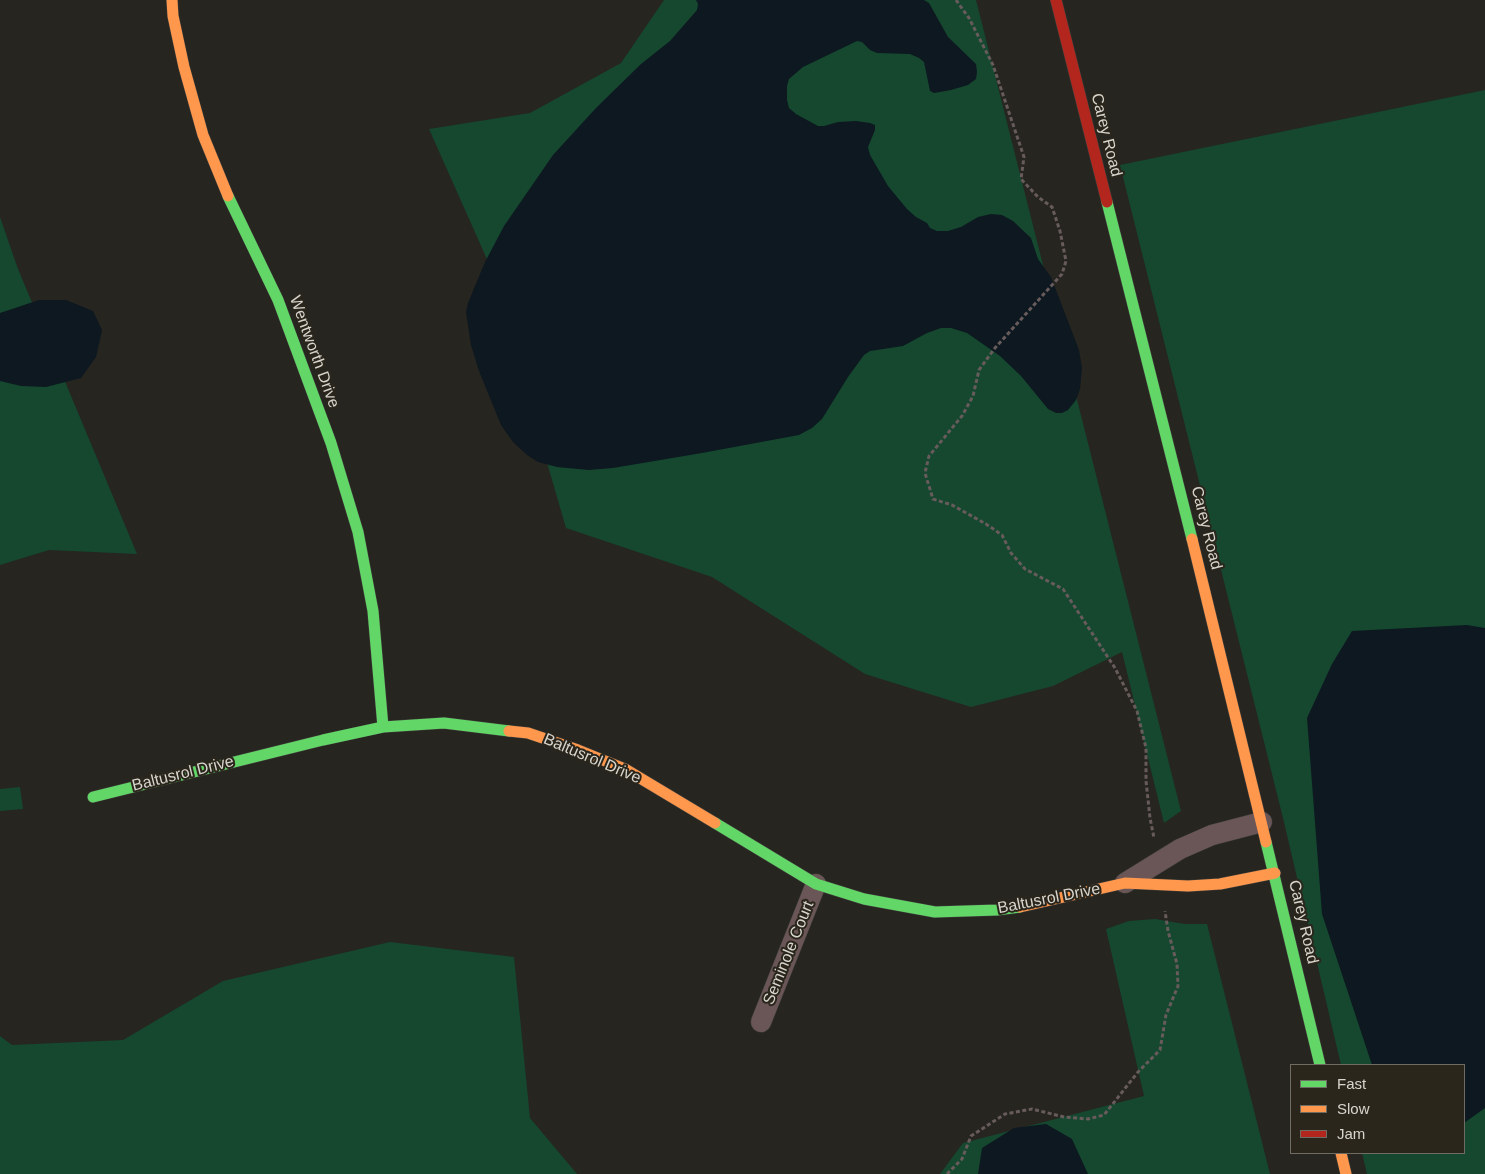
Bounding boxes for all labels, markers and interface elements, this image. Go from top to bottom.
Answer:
street label: Carey Road [1086,91,1126,179]
street label: Wentworth Drive [285,293,343,411]
street label: Carey Road [1186,484,1226,572]
street label: Baltusrol Drive [540,730,644,788]
street label: Baltusrol Drive [130,752,236,796]
street label: Carey Road [1284,878,1322,966]
street label: Baltusrol Drive [996,880,1102,918]
street label: Seminole Court [759,898,819,1008]
legend [1290,1064,1465,1154]
text: Fast [1337,1075,1366,1092]
text: Slow [1337,1100,1370,1117]
text: Jam [1337,1125,1365,1142]

